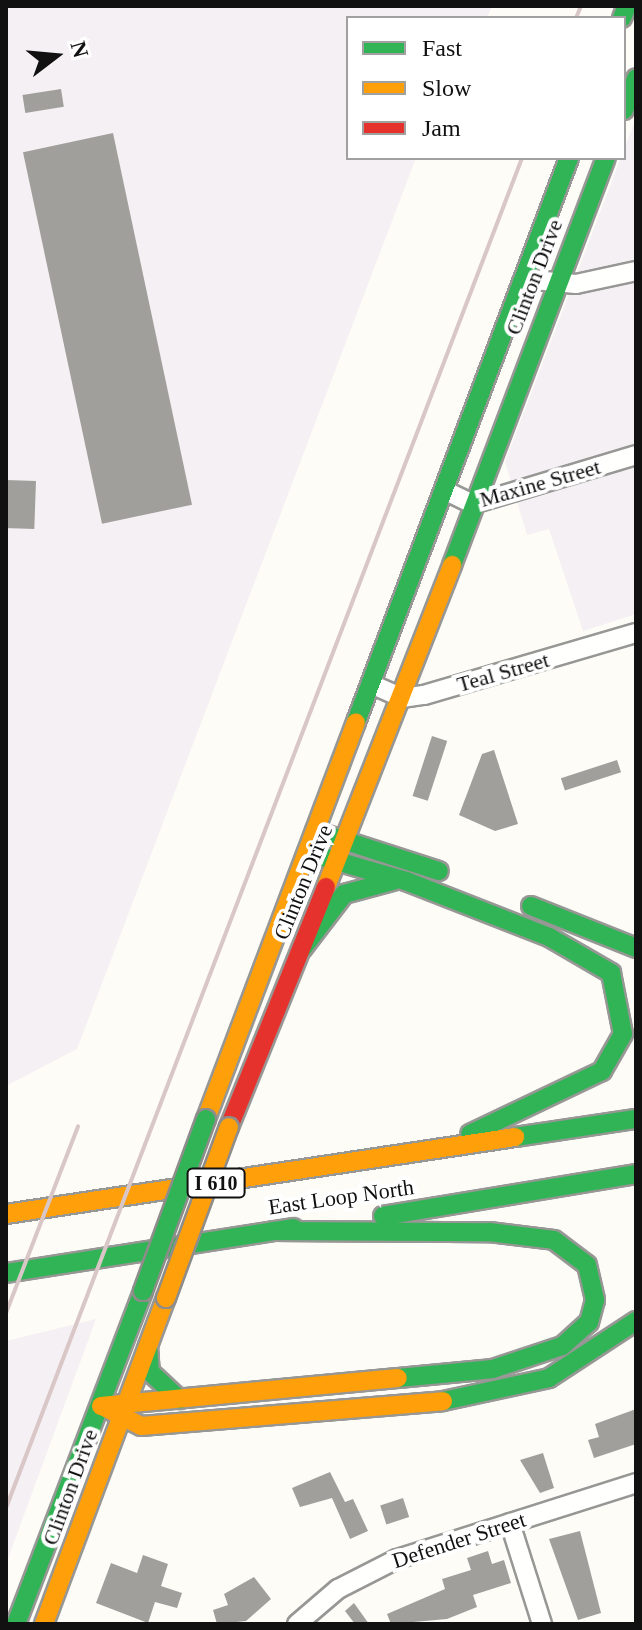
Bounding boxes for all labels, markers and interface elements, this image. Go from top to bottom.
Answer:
north arrow [16,16,96,96]
legend [346,16,626,160]
text: Fast [422,35,462,61]
text: N [65,38,94,60]
text: Slow [422,75,471,101]
text: Jam [422,115,461,141]
street label: Clinton Drive [500,216,568,338]
street label: Maxine Street [477,453,603,513]
street label: Teal Street [454,646,552,698]
street label: Clinton Drive [268,821,338,943]
road number: I 610 [186,1167,246,1199]
street label: East Loop North [267,1174,415,1220]
street label: Clinton Drive [37,1425,103,1549]
street label: Defender Street [389,1506,529,1574]

